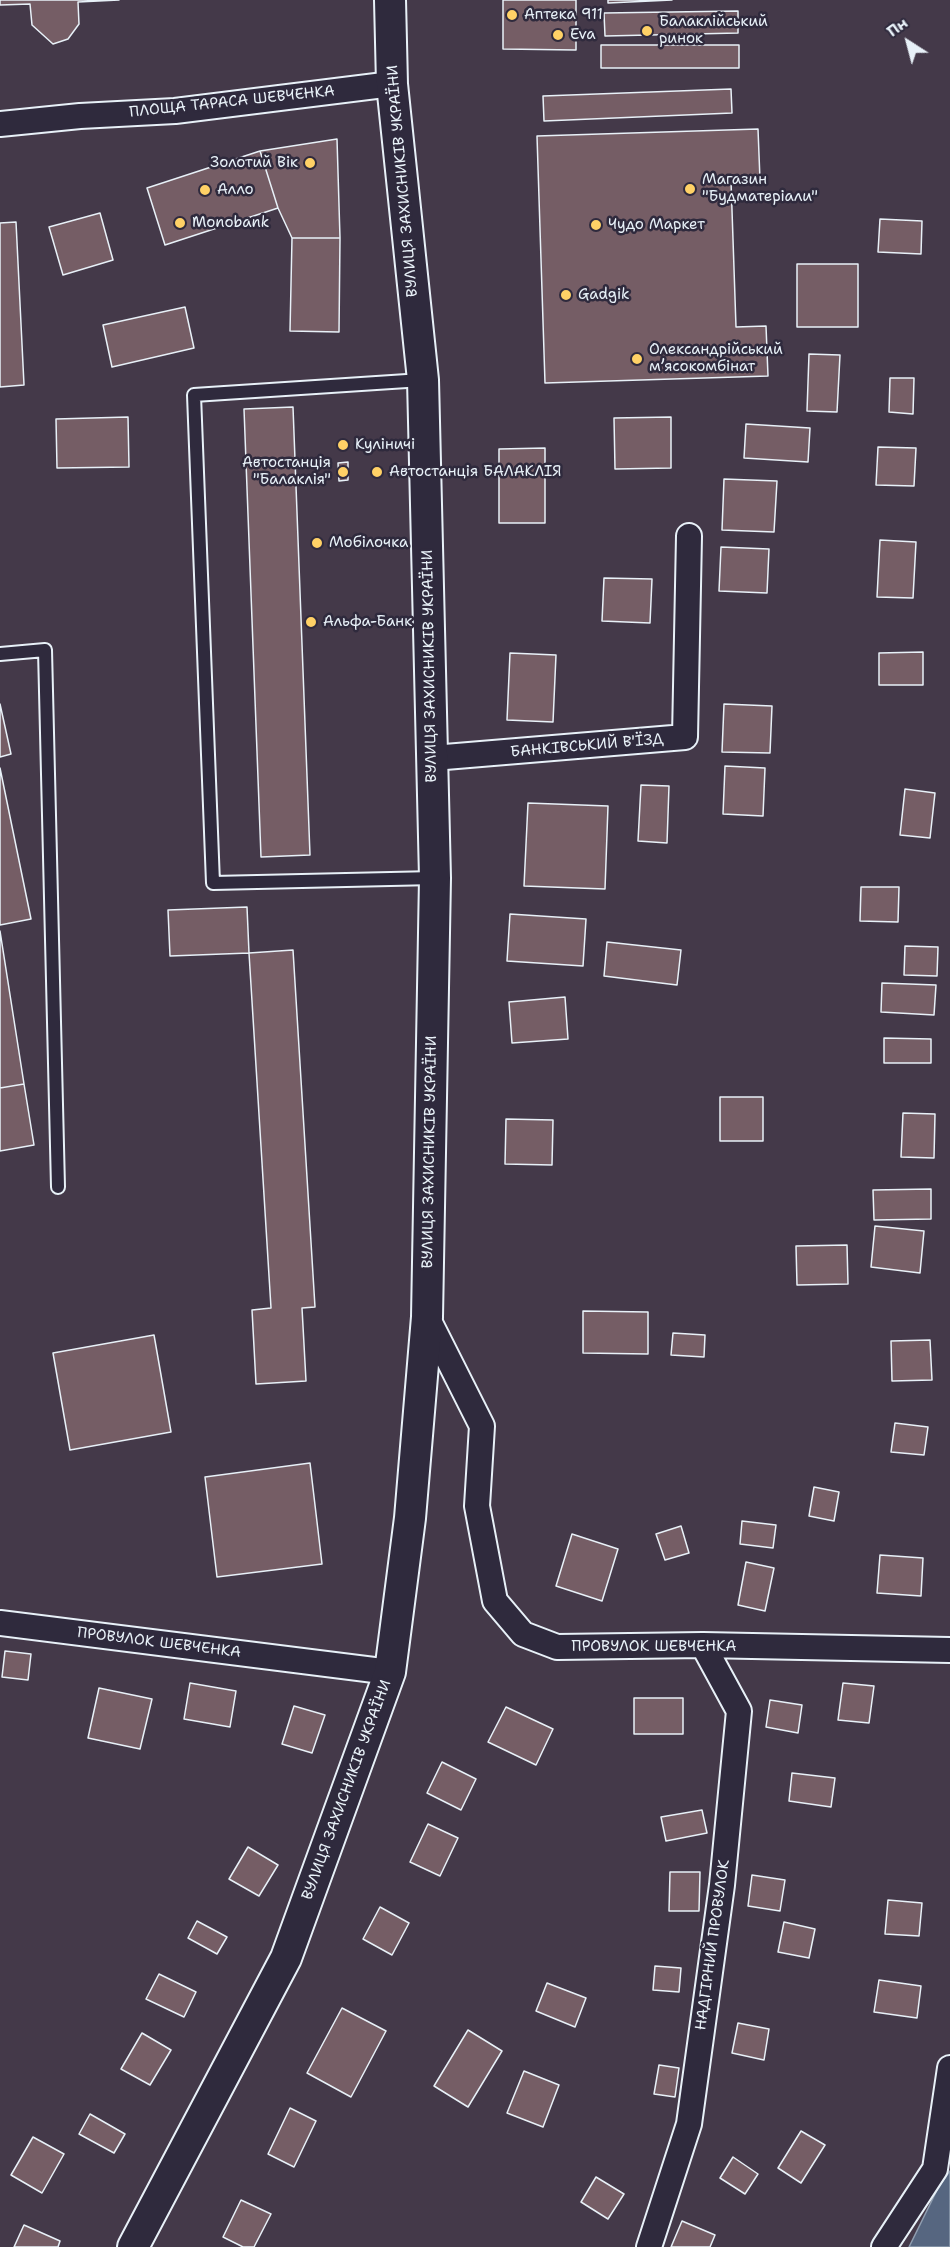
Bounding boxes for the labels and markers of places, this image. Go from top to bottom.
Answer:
place label: Аптека 911 [524,6,603,24]
marker: Аптека 911 [505,8,519,22]
place label: Балаклійський ринок [659,13,768,48]
marker: Балаклійський ринок [640,24,654,38]
place label: Eva [570,26,596,44]
marker: Eva [551,28,565,42]
place label: Золотий Вік [210,154,298,172]
marker: Золотий Вік [303,156,317,170]
place label: Магазин "Будматеріали" [702,171,818,206]
place label: Алло [217,181,254,199]
marker: Магазин "Будматеріали" [683,182,697,196]
marker: Алло [198,183,212,197]
place label: Monobank [192,214,269,232]
marker: Monobank [173,216,187,230]
place label: Чудо Маркет [608,216,705,234]
marker: Чудо Маркет [589,218,603,232]
place label: Gadgik [578,286,630,304]
marker: Gadgik [559,288,573,302]
place label: Олександрійський мʼясокомбінат [649,341,783,376]
marker: Олександрійський мʼясокомбінат [630,352,644,366]
place label: Куліничі [355,436,415,454]
marker: Куліничі [336,438,350,452]
place label: Автостанція "Балаклія" [242,454,331,489]
place label: Автостанція БАЛАКЛІЯ [389,463,561,481]
marker: Автостанція "Балаклія" [336,465,350,479]
marker: Автостанція БАЛАКЛІЯ [370,465,384,479]
place label: Мобілочка [329,534,408,552]
marker: Мобілочка [310,536,324,550]
place label: Альфа-Банк [323,613,412,631]
marker: Альфа-Банк [304,615,318,629]

